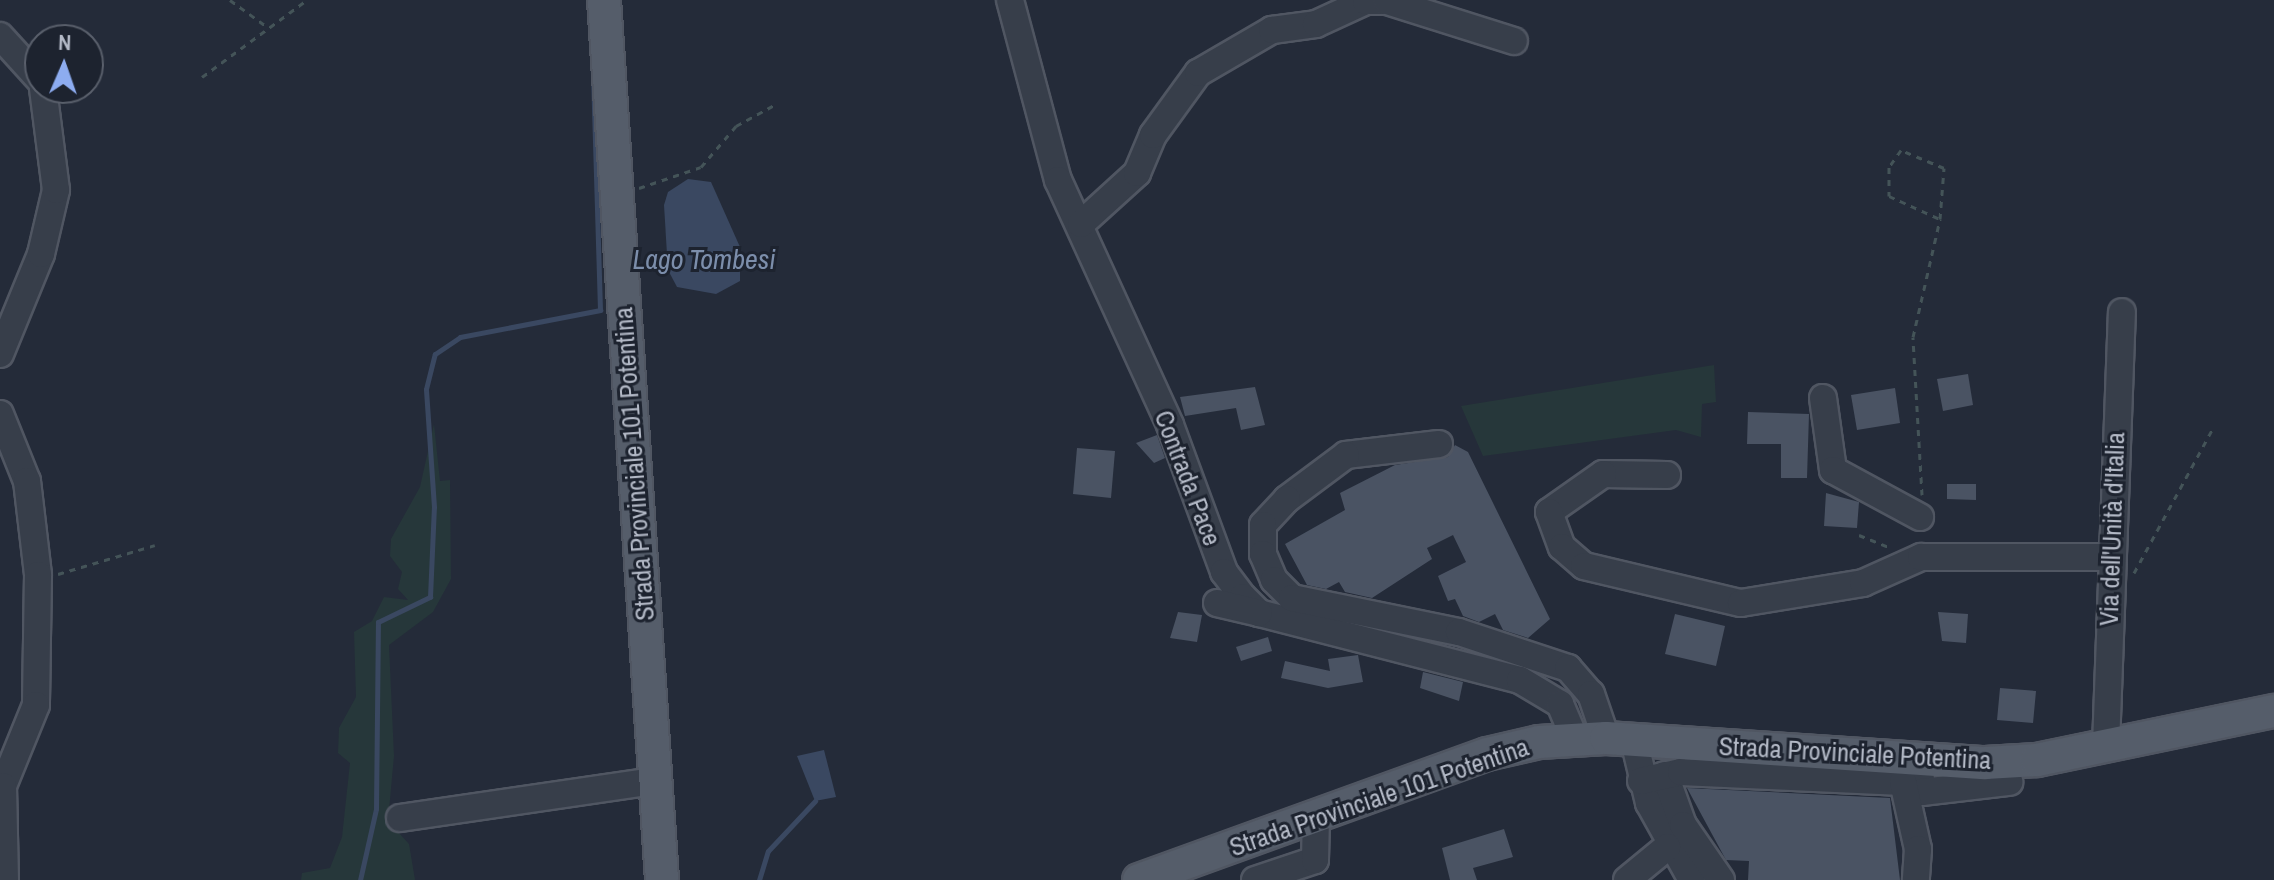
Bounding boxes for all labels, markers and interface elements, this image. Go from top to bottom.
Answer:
north arrow [24,24,104,104]
text: N [58,27,72,57]
water label: Lago Tombesi [632,242,776,276]
street label: Strada Provinciale 101 Potentina [607,306,661,622]
street label: Contrada Pace [1148,406,1228,550]
street label: Via dell'Unità d'Italia [2093,432,2131,626]
street label: Strada Provinciale Potentina [1718,730,1992,776]
street label: Strada Provinciale 101 Potentina [1225,731,1533,863]

